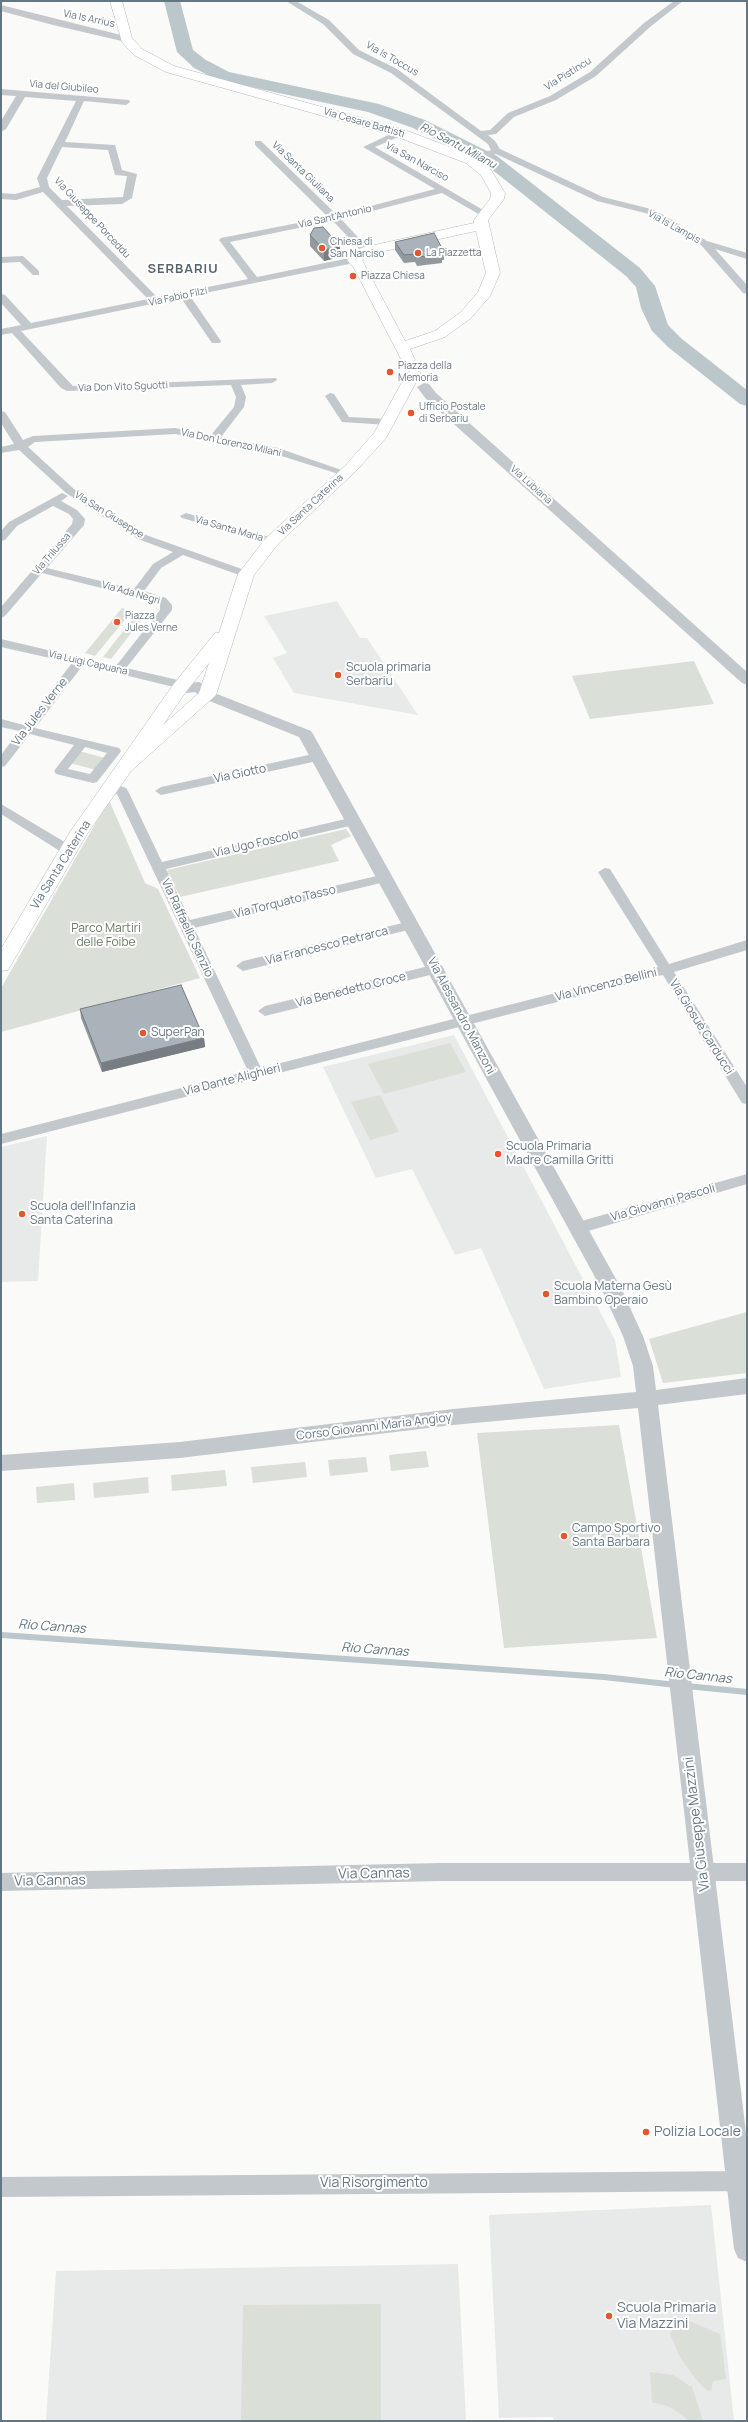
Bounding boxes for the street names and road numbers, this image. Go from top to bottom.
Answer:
street label: Via Is Arrius [62,8,116,30]
street label: Via Is Toccus [364,39,420,79]
street label: Via Pistincu [542,55,594,93]
street label: Via del Giubileo [29,78,99,96]
street label: Via Cesare Battisti [322,106,406,140]
street label: Via Santa Giuliana [269,139,337,205]
street label: Via San Narciso [383,140,451,184]
street label: Via Giuseppe Porceddu [51,175,133,261]
street label: Via Sant'Antonio [297,203,373,231]
street label: Via Is Lampis [646,208,702,246]
street label: Via Fabio Filzi [148,285,208,309]
street label: Via Don Vito Sguotti [78,379,168,395]
street label: Via Don Lorenzo Milani [180,427,282,459]
street label: Via Lubiana [508,463,554,507]
street label: Via Santa Caterina [276,472,346,538]
street label: Via San Giuseppe [72,489,146,541]
street label: Via Santa Maria [194,514,264,544]
street label: Via Trilussa [31,531,73,577]
street label: Via Ada Negri [100,579,162,607]
street label: Via Luigi Capuana [47,648,129,678]
street label: Via Jules Verne [9,675,71,749]
street label: Via Giotto [212,761,268,787]
street label: Via Santa Caterina [28,818,94,912]
street label: Via Ugo Foscolo [212,827,300,861]
street label: Via Raffaello Sanzio [158,876,216,980]
street label: Via Torquato Tasso [233,882,337,922]
street label: Via Francesco Petrarca [264,924,390,968]
street label: Via Alessandro Manzoni [424,955,498,1077]
street label: Via Vincenzo Bellini [554,965,658,1005]
street label: Via Benedetto Croce [294,969,408,1011]
street label: Via Giosuè Carducci [666,977,736,1077]
street label: Via Dante Alighieri [182,1061,282,1099]
street label: Via Giovanni Pascoli [609,1181,717,1225]
street label: Corso Giovanni Maria Angioy [296,1410,452,1444]
street label: Via Giuseppe Mazzini [680,1756,714,1892]
street label: Via Cannas [338,1865,410,1883]
street label: Via Cannas [14,1872,86,1890]
street label: Via Risorgimento [320,2175,428,2191]

